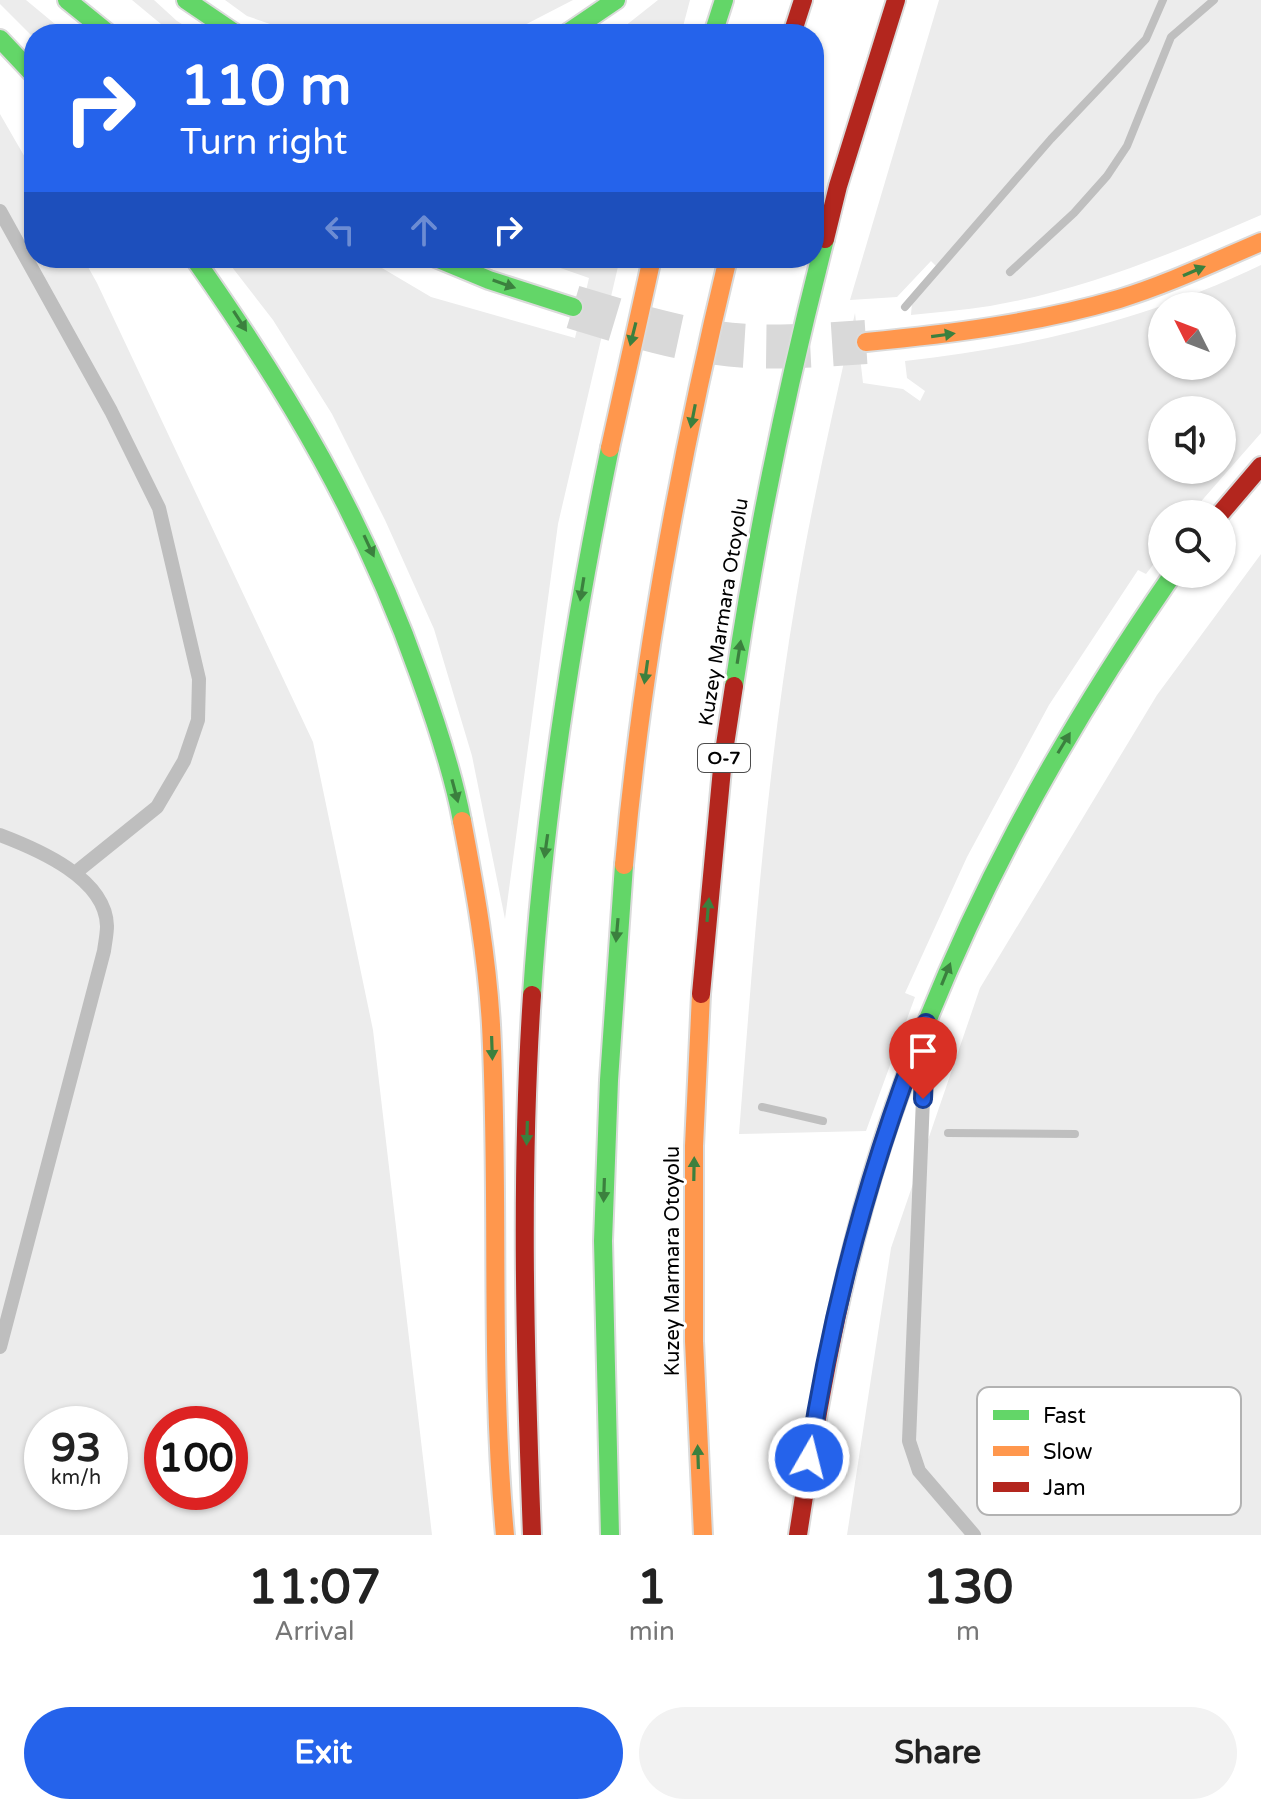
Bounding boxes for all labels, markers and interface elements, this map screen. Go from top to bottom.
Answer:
text: 110 m [180,53,351,120]
icon: right [48,56,152,160]
text: Turn right [180,121,347,164]
icon: left [318,208,362,252]
icon: ahead [402,208,446,252]
icon: right [486,208,530,252]
one-way arrow [1182,264,1206,277]
one-way arrow [492,279,516,291]
north arrow [1148,292,1236,380]
map controls [1148,292,1236,588]
one-way arrow [233,310,247,332]
one-way arrow [627,321,639,346]
one-way arrow [931,328,956,341]
button: sound [1148,396,1236,484]
one-way arrow [686,404,698,429]
street label: Kuzey Marmara Otoyolu [694,496,754,728]
button: search [1148,500,1236,588]
one-way arrow [362,535,376,558]
one-way arrow [576,577,588,602]
one-way arrow [734,639,746,664]
one-way arrow [639,660,652,685]
one-way arrow [1056,732,1070,754]
road number: O-7 [698,744,750,772]
one-way arrow [449,780,462,804]
one-way arrow [539,834,552,859]
one-way arrow [701,897,714,922]
one-way arrow [610,918,623,943]
one-way arrow [940,962,953,986]
pin [889,1017,957,1099]
icon: arrive [901,1029,945,1073]
one-way arrow [486,1036,499,1061]
one-way arrow [520,1121,533,1146]
street label: Kuzey Marmara Otoyolu [661,1146,685,1376]
one-way arrow [688,1156,700,1181]
one-way arrow [597,1178,610,1203]
legend [977,1387,1241,1515]
text: Fast [1043,1403,1086,1429]
speed limit sign: 100 [144,1406,248,1510]
position arrow [767,1416,851,1500]
text: 93 [51,1424,101,1472]
text: Slow [1043,1439,1093,1465]
one-way arrow [691,1444,704,1469]
text: km/h [51,1466,101,1490]
text: Jam [1043,1475,1086,1501]
text: 11:07 [248,1559,381,1617]
text: 1 [637,1559,667,1617]
text: 130 [923,1559,1013,1617]
text: Arrival [274,1616,355,1647]
text: min [629,1616,675,1647]
text: m [956,1616,980,1647]
button: Exit [24,1707,623,1799]
button: Share [639,1707,1237,1799]

